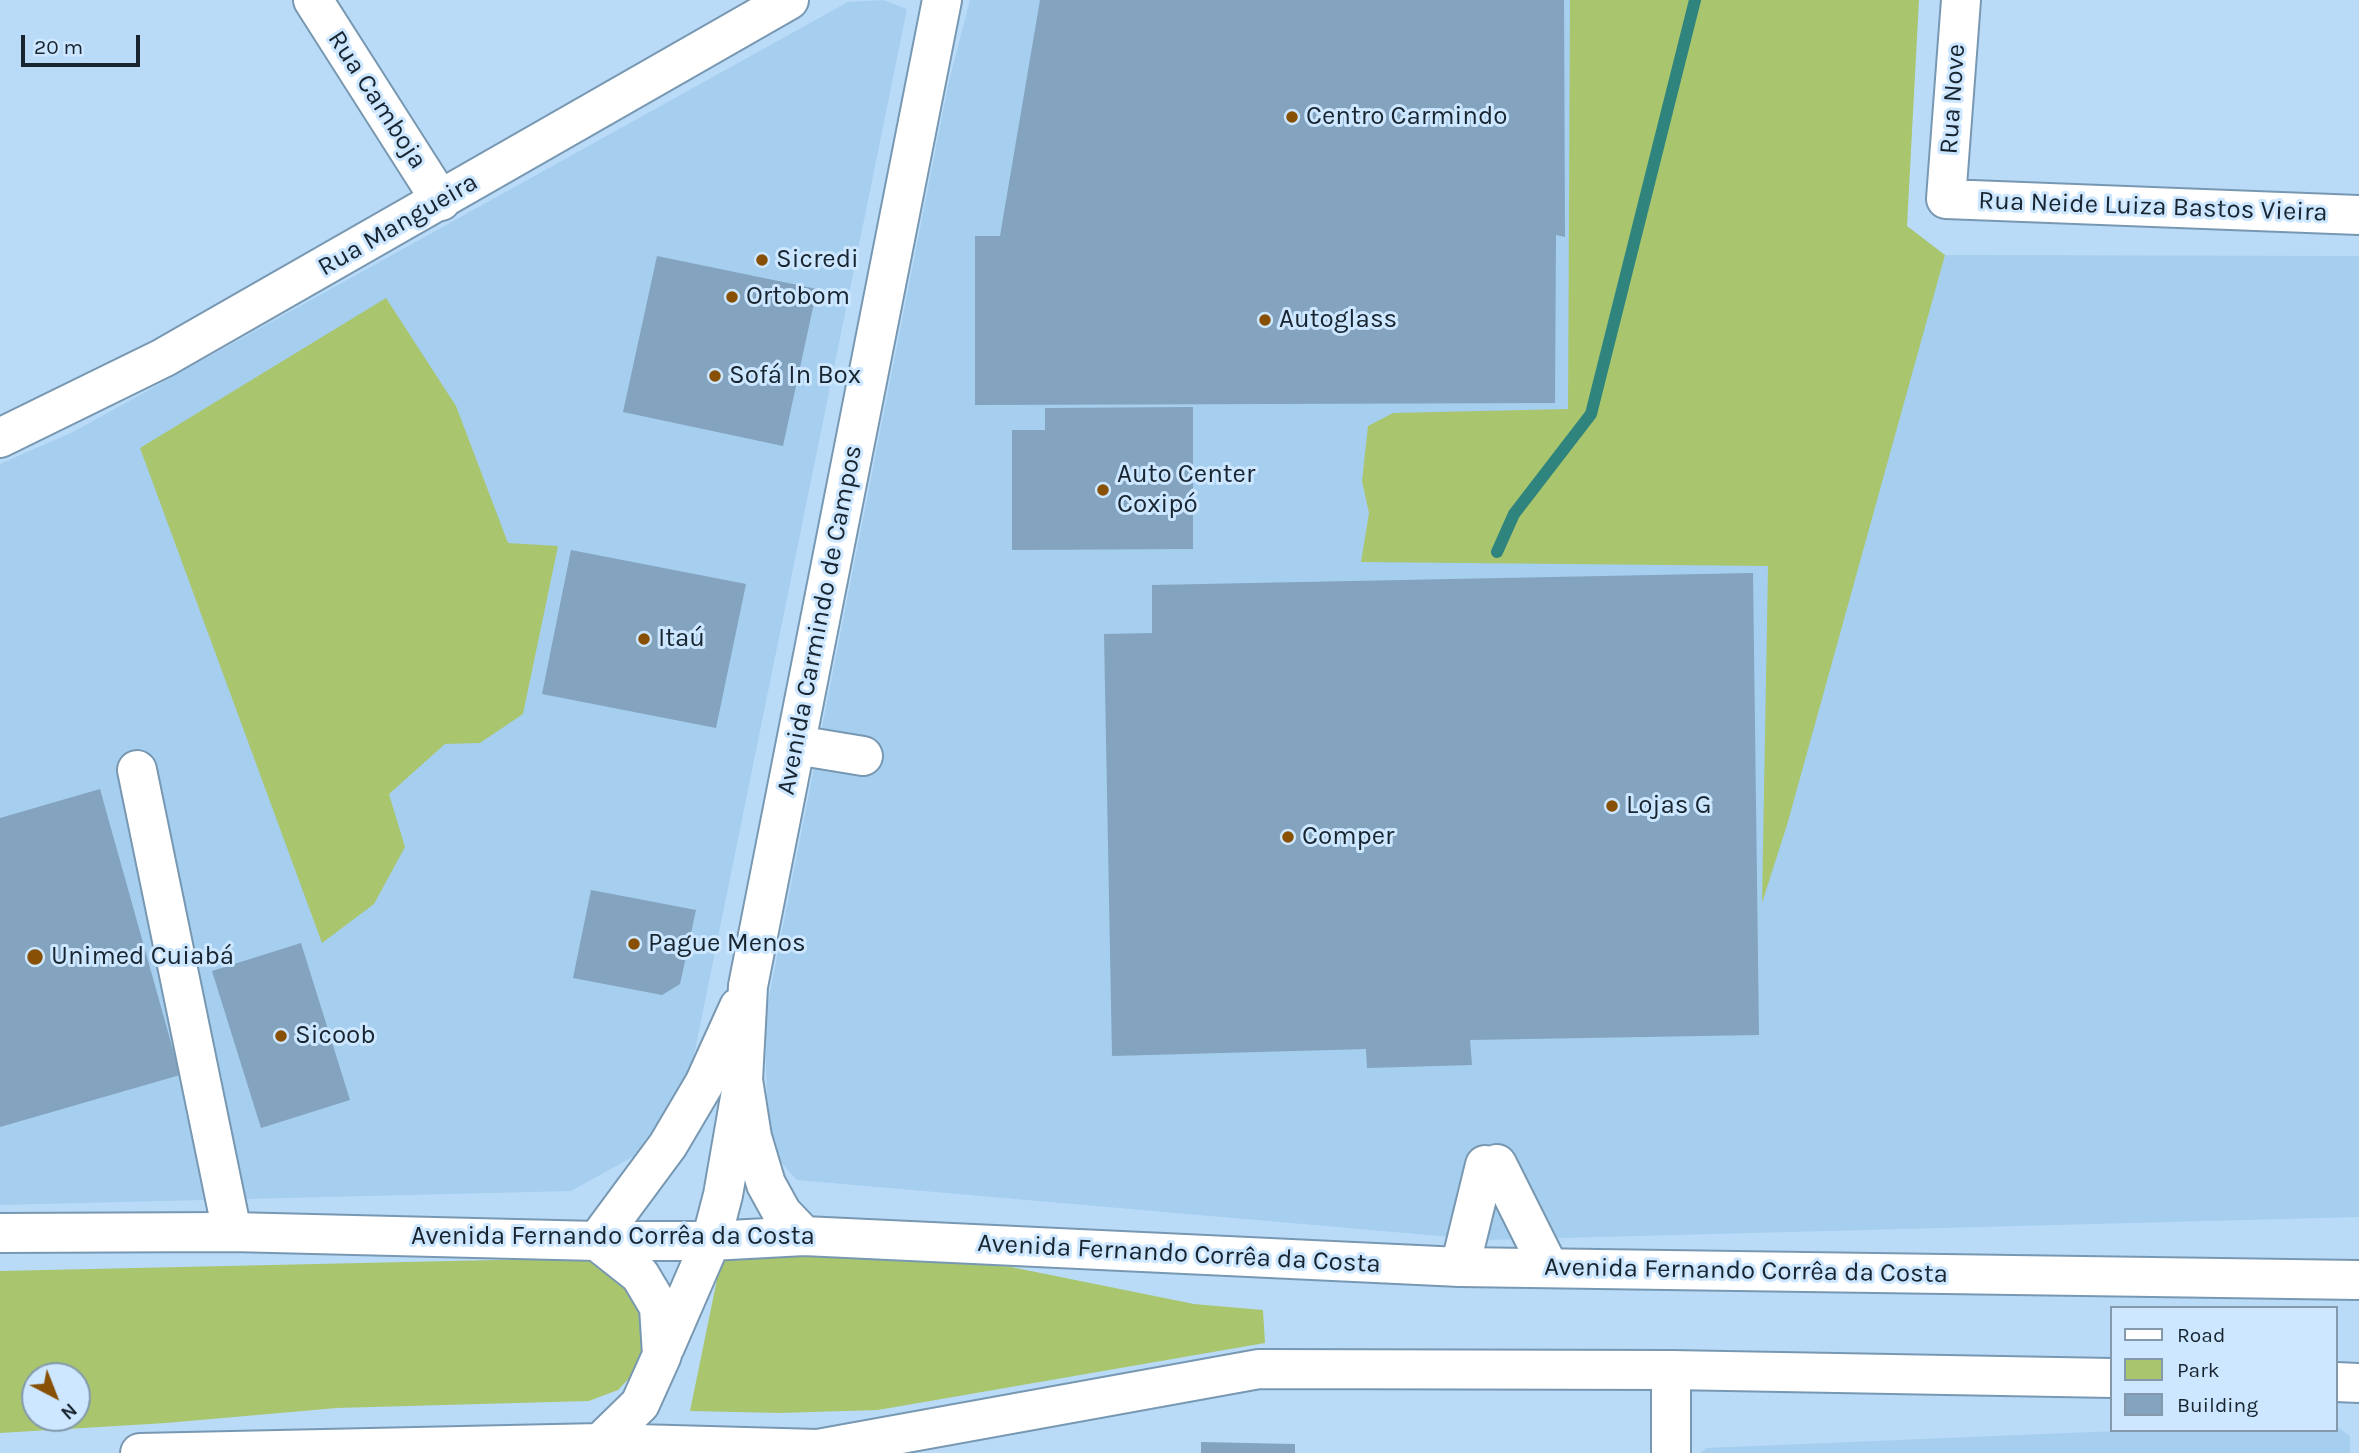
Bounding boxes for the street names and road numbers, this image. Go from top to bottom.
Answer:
street label: Rua Camboja [321,25,433,175]
street label: Rua Nove [1934,43,1972,155]
street label: Rua Mangueira [313,167,483,283]
street label: Rua Neide Luiza Bastos Vieira [1978,185,2328,229]
street label: Avenida Carmindo de Campos [771,442,869,798]
street label: Avenida Fernando Corrêa da Costa [411,1221,815,1253]
street label: Avenida Fernando Corrêa da Costa [977,1228,1381,1280]
street label: Avenida Fernando Corrêa da Costa [1544,1252,1948,1290]

